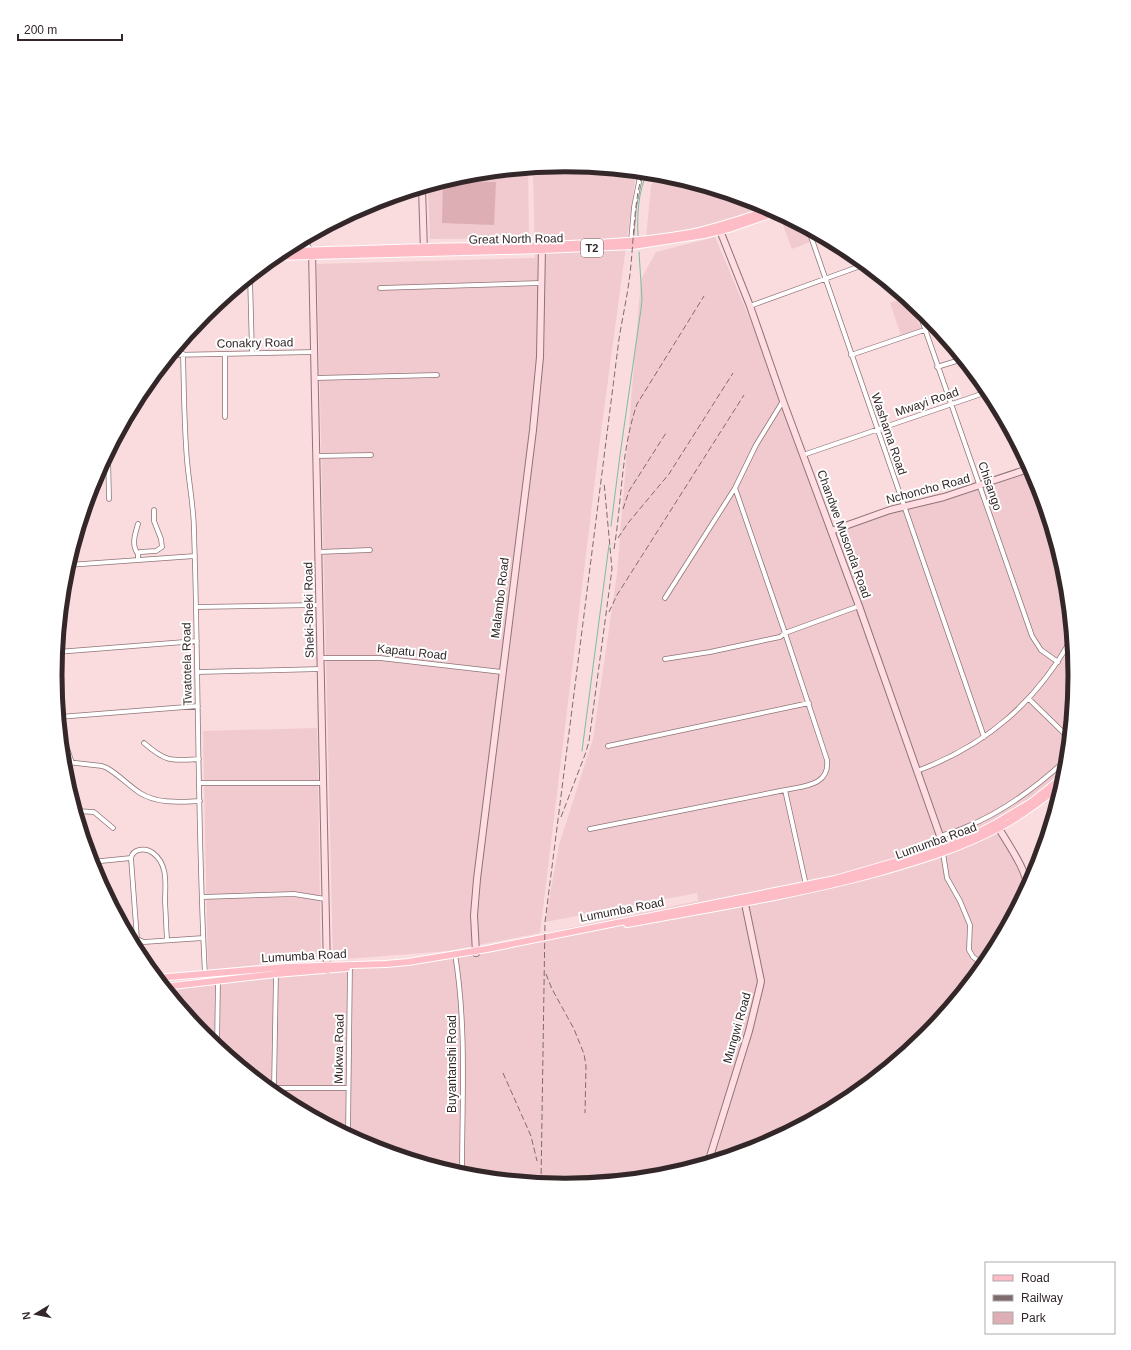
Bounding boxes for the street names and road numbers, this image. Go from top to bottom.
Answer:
street label: Great North Road [469,231,563,247]
road number: T2 [581,239,603,257]
street label: Conakry Road [217,335,293,351]
street label: Mwayi Road [894,385,960,419]
street label: Washama Road [868,391,910,477]
street label: Chisango [975,460,1005,513]
street label: Chandwe Musonda Road [814,468,874,600]
street label: Nchoncho Road [885,471,971,507]
street label: Malambo Road [488,557,512,639]
street label: Sheki-Sheki Road [301,562,317,658]
street label: Twatotela Road [179,622,195,706]
street label: Kapatu Road [376,641,448,663]
street label: Lumumba Road [893,820,979,862]
street label: Lumumba Road [579,895,665,925]
street label: Lumumba Road [261,947,347,965]
street label: Mungwi Road [720,991,754,1065]
street label: Mukwa Road [331,1014,347,1084]
street label: Buyantanshi Road [445,1015,459,1113]

